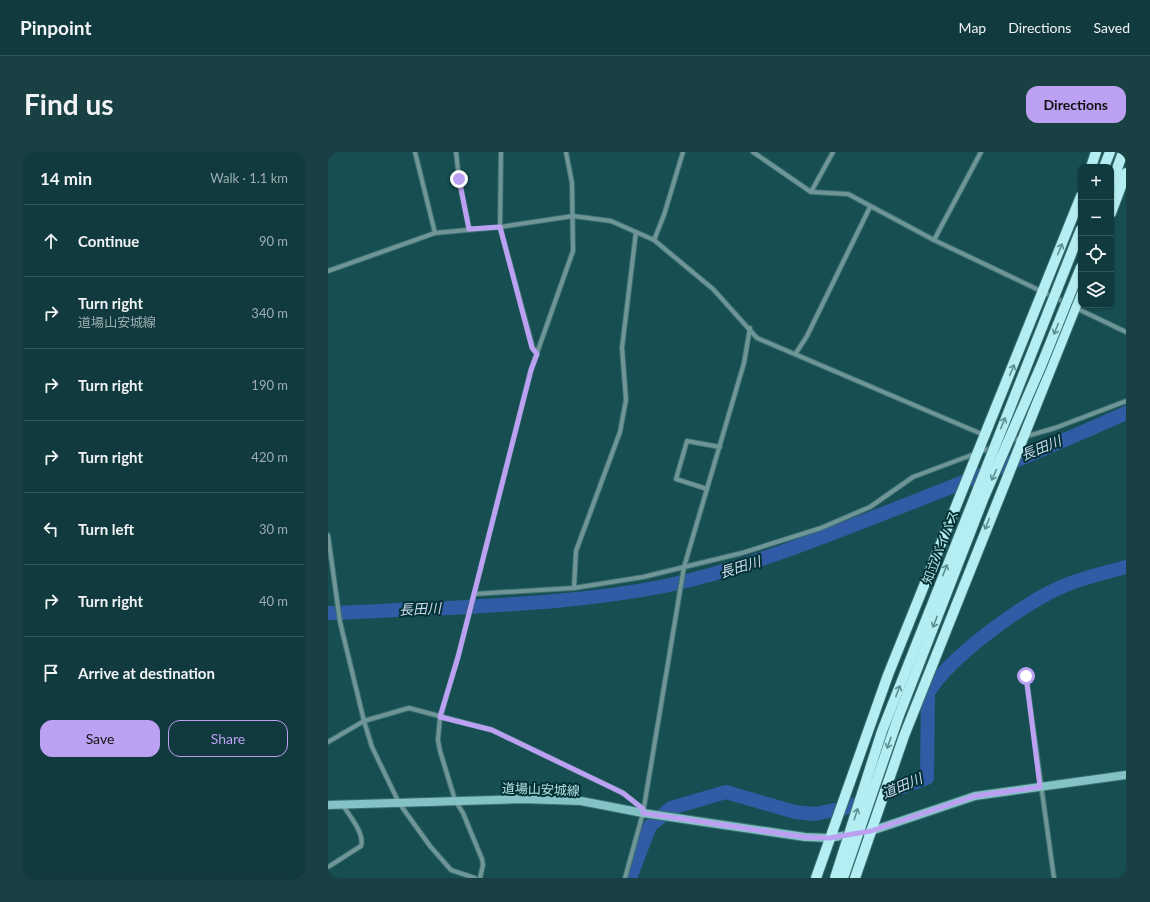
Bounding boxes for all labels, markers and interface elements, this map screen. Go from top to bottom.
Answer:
text: Pinpoint [20,16,91,39]
text: Map [959,19,986,36]
text: Directions [1008,19,1071,36]
text: Saved [1093,19,1130,36]
button: Directions [1026,86,1126,123]
text: Find us [24,87,114,121]
map controls [1078,164,1114,308]
button: + [1078,164,1114,200]
text: 14 min [40,168,92,189]
text: Walk · 1.1 km [210,170,288,186]
route end [450,170,468,188]
button: − [1078,200,1114,236]
icon: ahead [40,230,62,252]
text: Continue [78,232,139,250]
text: 90 m [259,233,288,249]
button: locate [1078,236,1114,272]
one-way arrow [1057,244,1065,256]
button: layers [1078,272,1114,308]
text: Turn right [78,294,143,312]
icon: right [40,302,62,324]
text: 340 m [251,305,288,321]
text: 道場山安城線 [78,314,156,330]
one-way arrow [1051,323,1059,335]
one-way arrow [1008,365,1016,377]
icon: right [40,374,62,396]
text: Turn right [78,376,143,394]
text: 190 m [251,377,288,393]
one-way arrow [1000,418,1007,430]
water label: 長田川 [1018,431,1065,463]
icon: right [40,446,62,468]
text: Turn right [78,448,143,466]
text: 420 m [251,449,288,465]
one-way arrow [989,468,997,480]
street label: 知立バイパス [919,508,961,586]
icon: left [40,518,62,540]
one-way arrow [983,518,991,530]
text: Turn left [78,520,134,538]
text: 30 m [259,521,288,537]
water label: 長田川 [717,552,764,581]
one-way arrow [942,565,949,577]
icon: right [40,590,62,612]
text: Turn right [78,592,143,610]
text: 40 m [259,593,288,609]
water label: 長田川 [399,599,443,618]
one-way arrow [931,615,939,627]
icon: arrive [40,662,62,684]
text: Arrive at destination [78,664,215,682]
route start [1017,667,1035,685]
one-way arrow [894,686,902,698]
button: Save [40,720,160,757]
button: Share [168,720,288,757]
one-way arrow [885,737,893,749]
water label: 道田川 [879,769,926,802]
street label: 道場山安城線 [502,780,580,798]
one-way arrow [853,808,860,821]

